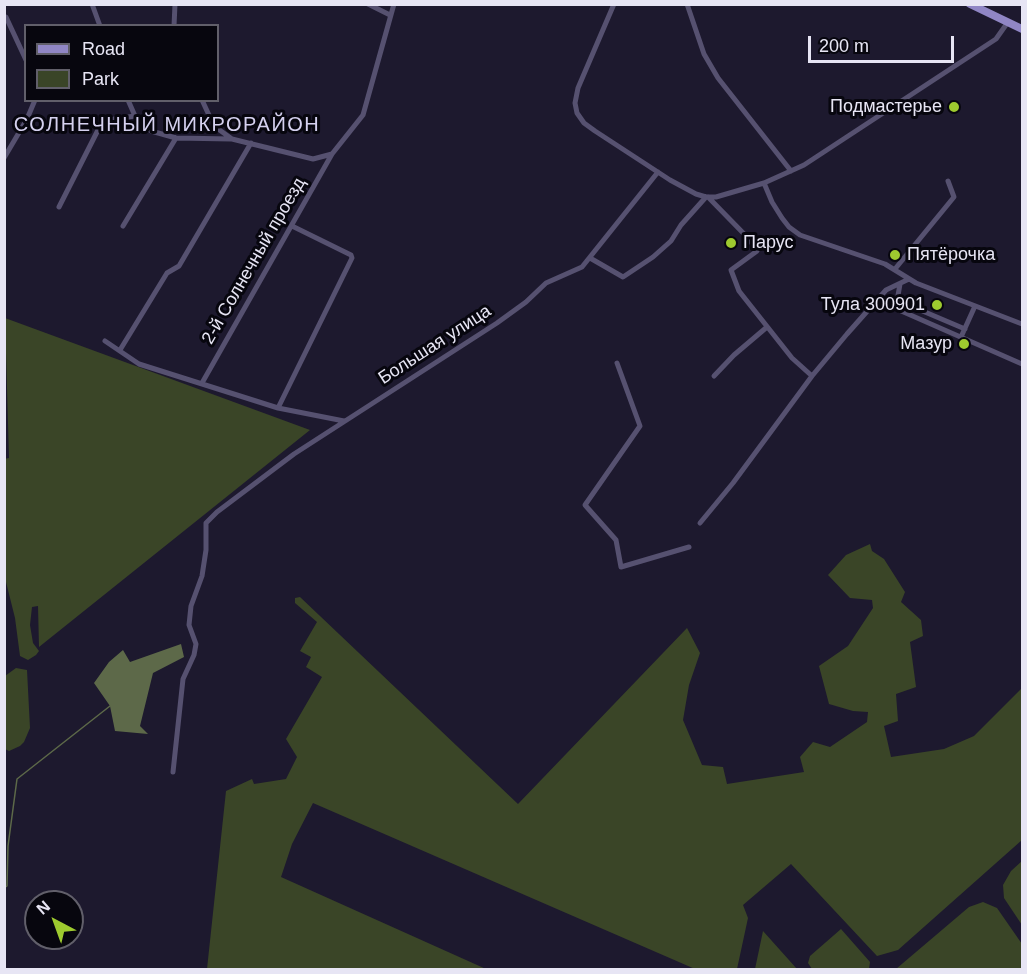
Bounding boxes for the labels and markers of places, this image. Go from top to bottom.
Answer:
place label: Подмастерье [830,96,942,118]
marker: Подмастерье [947,100,961,114]
place label: Парус [743,232,794,254]
marker: Парус [724,236,738,250]
place label: Пятёрочка [907,244,995,266]
marker: Пятёрочка [888,248,902,262]
place label: Тула 300901 [821,294,925,316]
marker: Тула 300901 [930,298,944,312]
place label: Мазур [900,333,952,355]
marker: Мазур [957,337,971,351]

